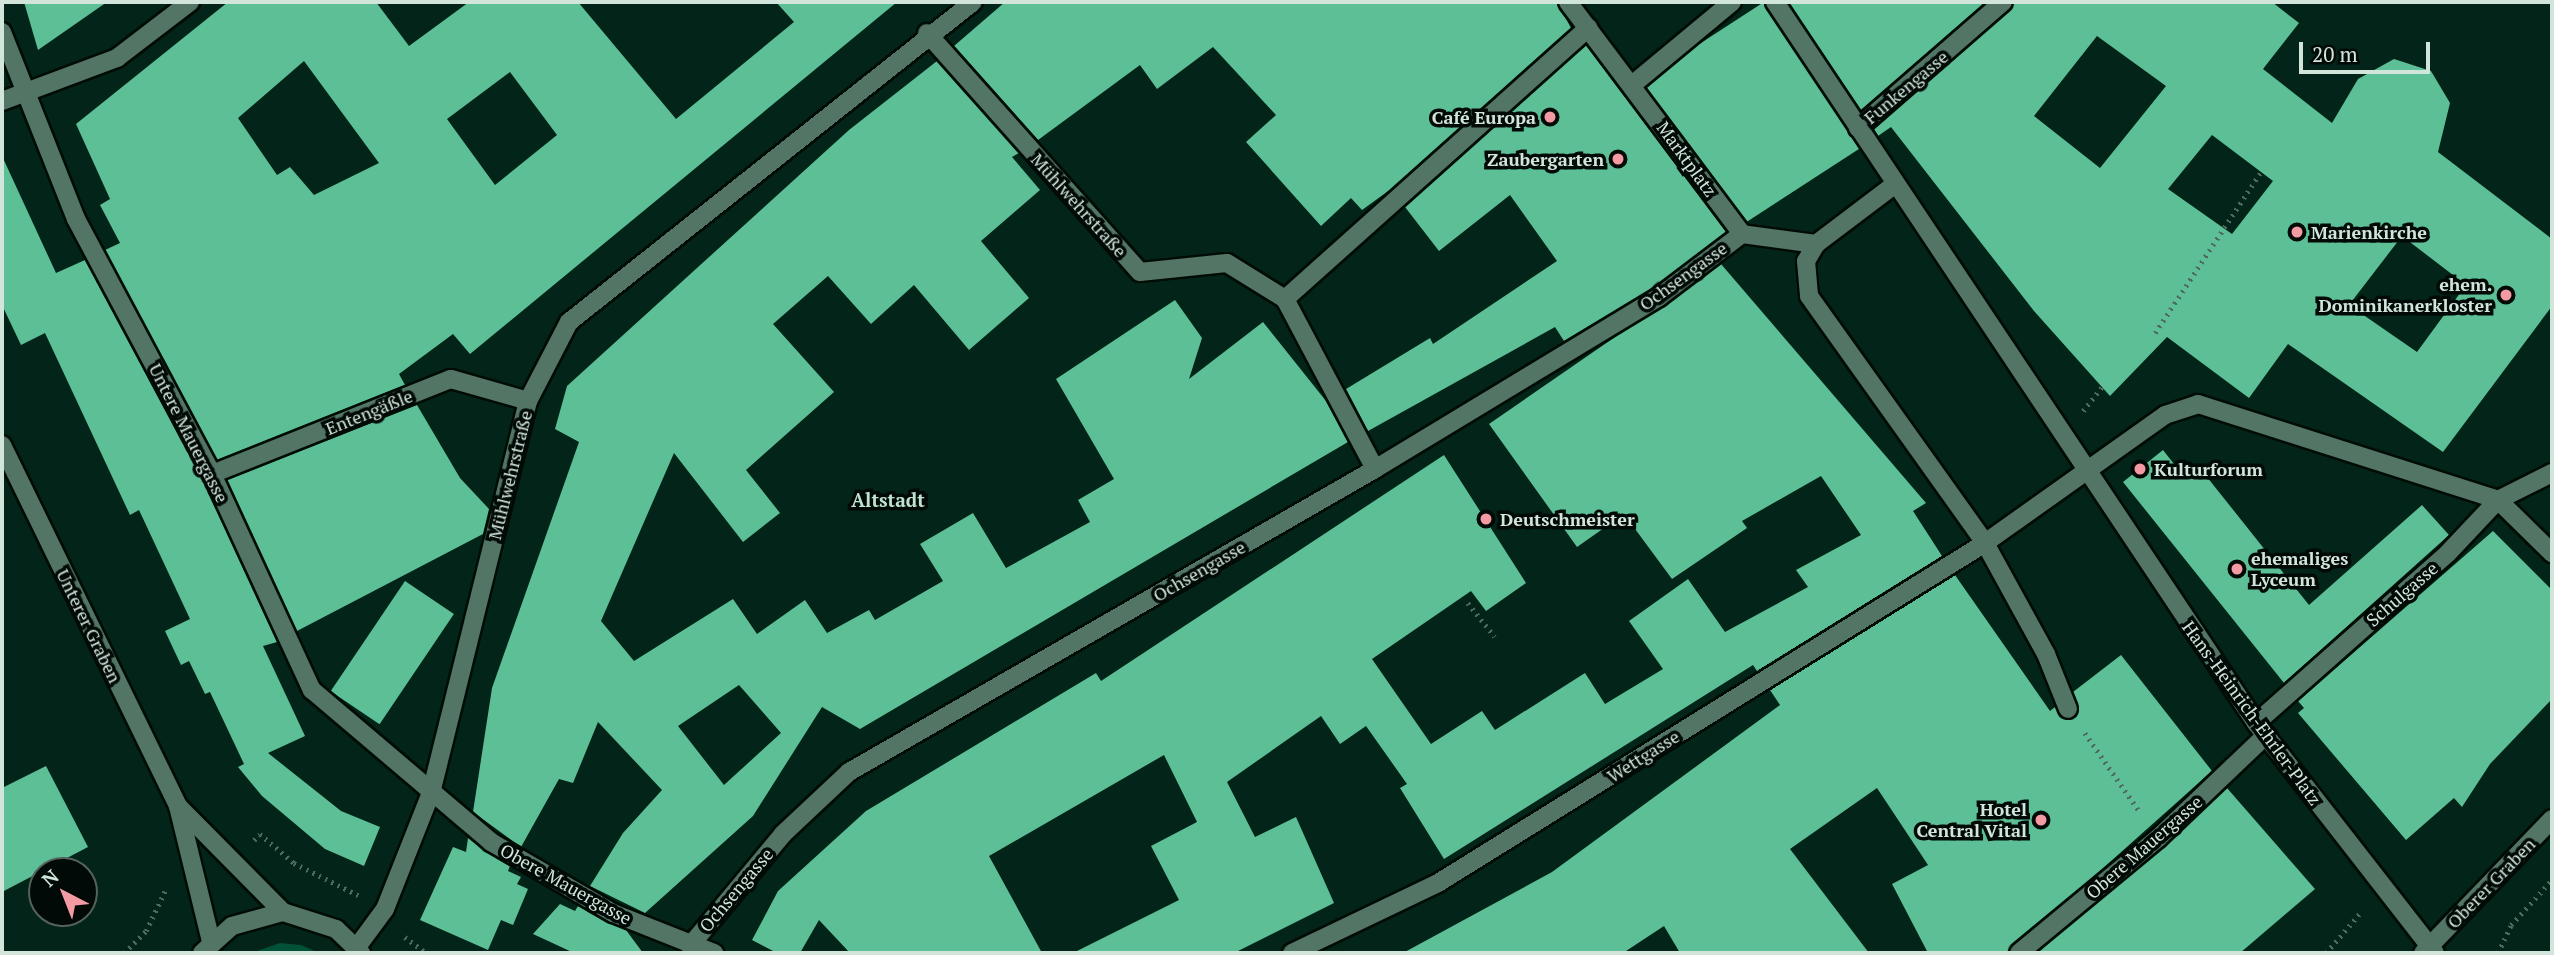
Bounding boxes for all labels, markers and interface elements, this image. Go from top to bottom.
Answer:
scale bar [2302,28,2433,72]
text: 20 m [2312,40,2358,68]
street label: Funkengasse [1860,46,1952,128]
place label: Café Europa [1432,106,1536,128]
marker: Café Europa [1542,109,1558,125]
street label: Marktplatz [1652,117,1722,201]
place label: Zaubergarten [1487,148,1604,170]
street label: Mühlwehrstraße [1027,149,1131,261]
marker: Zaubergarten [1610,151,1626,167]
place label: Marienkirche [2311,221,2427,243]
marker: Marienkirche [2289,224,2305,240]
street label: Ochsengasse [1635,237,1731,315]
place label: ehem. Dominikanerkloster [2318,274,2492,316]
marker: ehem. Dominikanerkloster [2498,287,2514,303]
street label: Untere Mauergasse [145,360,233,506]
street label: Entengäßle [322,385,416,439]
street label: Mühlwehrstraße [484,408,536,542]
place label: Kulturforum [2154,458,2263,480]
marker: Kulturforum [2132,461,2148,477]
district label: Altstadt [851,489,925,511]
place label: Deutschmeister [1500,508,1635,530]
marker: Deutschmeister [1478,511,1494,527]
street label: Ochsengasse [1149,536,1249,606]
place label: ehemaliges Lyceum [2251,548,2348,590]
street label: Schulgasse [2362,557,2442,631]
marker: ehemaliges Lyceum [2229,561,2245,577]
street label: Unterer Graben [52,566,126,686]
street label: Hans-Heinrich-Ehrler-Platz [2178,617,2326,809]
street label: Wettgasse [1603,725,1683,787]
street label: Obere Mauergasse [2082,791,2206,903]
place label: Hotel Central Vital [1916,799,2027,842]
marker: Hotel Central Vital [2033,812,2049,828]
street label: Oberer Graben [2442,833,2540,933]
street label: Obere Mauergasse [497,839,635,929]
street label: Ochsengasse [695,844,777,936]
north arrow [28,857,98,927]
text: N [36,863,64,892]

